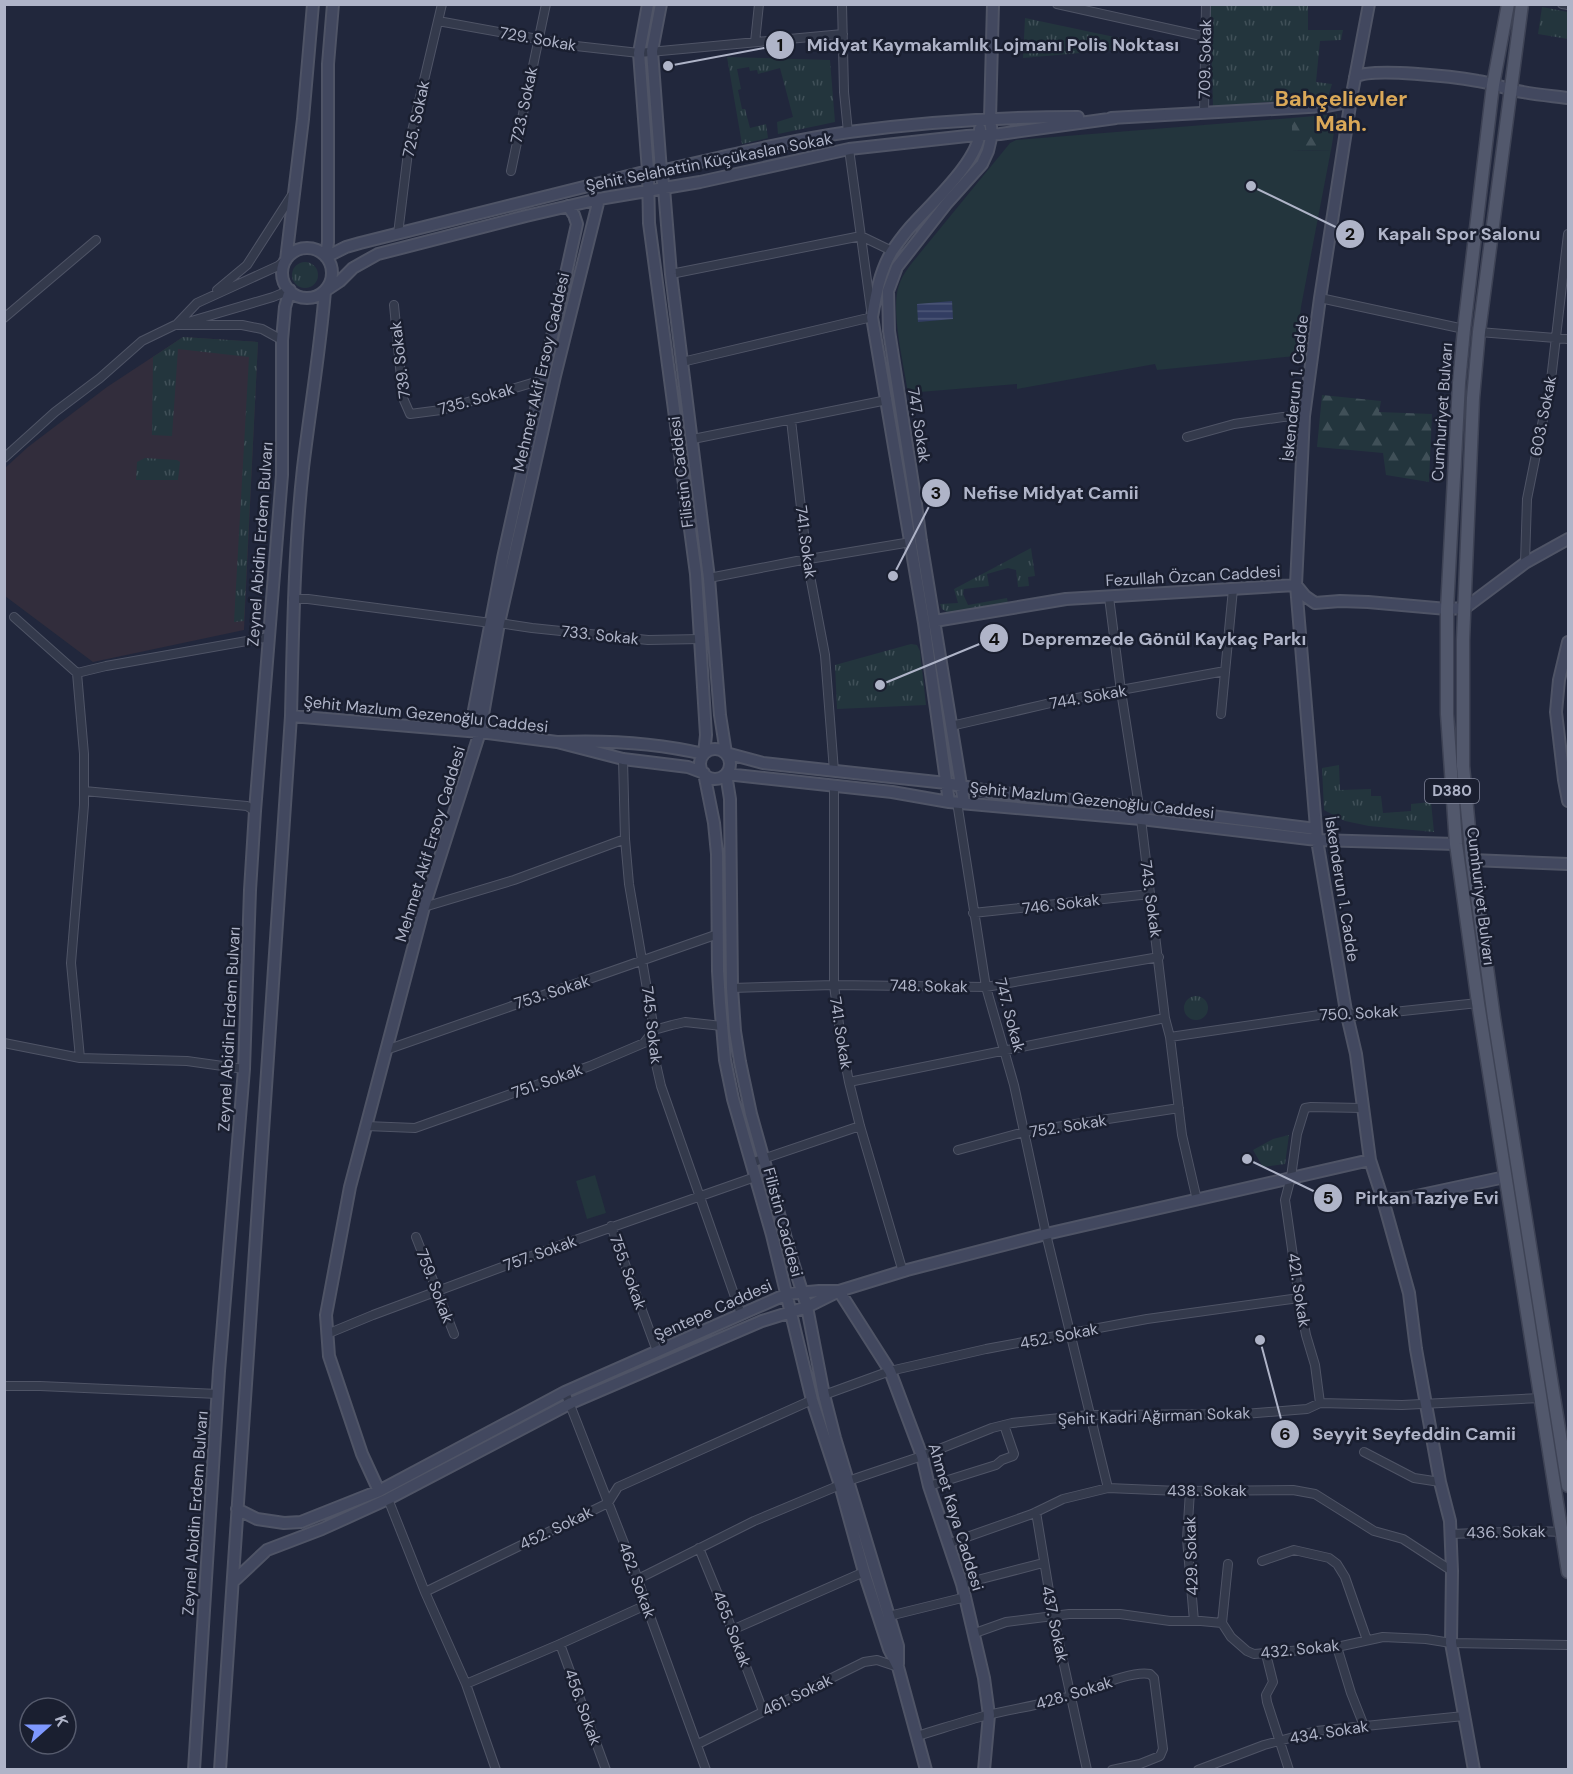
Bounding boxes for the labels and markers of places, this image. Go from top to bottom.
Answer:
callout: Midyat Kaymakamlık Lojmanı Polis Noktası [765,27,1191,63]
callout: Kapalı Spor Salonu [1335,216,1552,252]
callout: Nefise Midyat Camii [921,475,1151,511]
callout: Depremzede Gönül Kaykaç Parkı [979,620,1318,656]
callout: Pirkan Taziye Evi [1313,1180,1510,1216]
callout: Seyyit Seyfeddin Camii [1270,1416,1528,1452]

